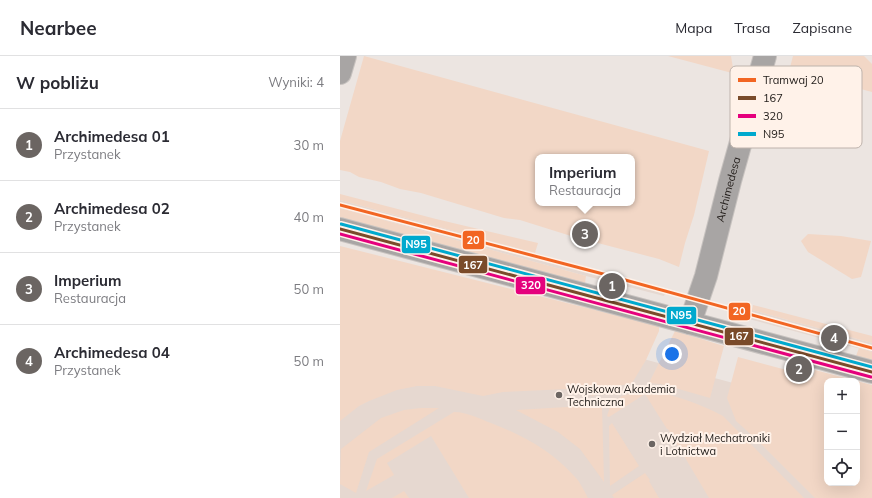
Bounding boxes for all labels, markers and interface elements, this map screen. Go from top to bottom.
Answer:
text: Nearbee [20,16,97,40]
text: Mapa [675,19,712,37]
text: Trasa [734,19,771,37]
text: Zapisane [793,19,852,37]
legend [730,66,862,148]
text: W pobliżu [16,72,99,93]
text: Tramwaj 20 [763,73,824,87]
text: Wyniki: 4 [268,74,324,90]
text: 167 [763,91,783,105]
text: 320 [763,109,783,123]
text: Archimedesa 01 [54,127,170,146]
text: N95 [763,127,785,141]
text: 1 [25,137,33,153]
text: 30 m [294,137,324,153]
text: Przystanek [54,146,121,162]
popup [535,154,635,206]
street label: Archimedesa [713,155,743,224]
text: Imperium [549,163,617,182]
text: Restauracja [549,182,621,198]
text: Archimedesa 02 [54,199,170,218]
text: 2 [25,209,33,225]
text: 40 m [294,209,324,225]
text: Przystanek [54,218,121,234]
pin: 3 [572,219,598,249]
line badge: 20 [462,230,485,250]
text: 20 [466,233,480,247]
line badge: N95 [401,235,431,254]
text: N95 [405,237,427,251]
line badge: 167 [458,255,488,274]
text: 167 [463,258,483,272]
text: Imperium [54,271,122,290]
pin: 1 [599,271,625,301]
line badge: 320 [515,276,546,295]
text: 320 [521,278,541,292]
text: 3 [25,281,33,297]
text: 50 m [294,281,324,297]
text: Restauracja [54,290,126,306]
line badge: 20 [728,302,751,321]
text: 20 [732,304,746,318]
line badge: N95 [666,306,697,325]
text: N95 [670,308,692,322]
pin: 4 [821,323,847,353]
line badge: 167 [724,327,754,346]
text: 167 [729,329,749,343]
text: Archimedesa 04 [54,343,170,362]
your location [662,344,682,364]
text: 4 [25,353,33,369]
text: 50 m [294,353,324,369]
pin: 2 [786,354,812,384]
text: Przystanek [54,362,121,378]
map controls [824,378,860,486]
button: + [824,378,860,414]
place label: Wojskowa Akademia Techniczna [567,382,675,409]
marker: Wojskowa Akademia Techniczna [554,390,564,400]
button: − [824,414,860,450]
place label: Wydział Mechatroniki i Lotnictwa [660,431,770,458]
marker: Wydział Mechatroniki i Lotnictwa [647,439,657,449]
button: locate [824,450,860,486]

